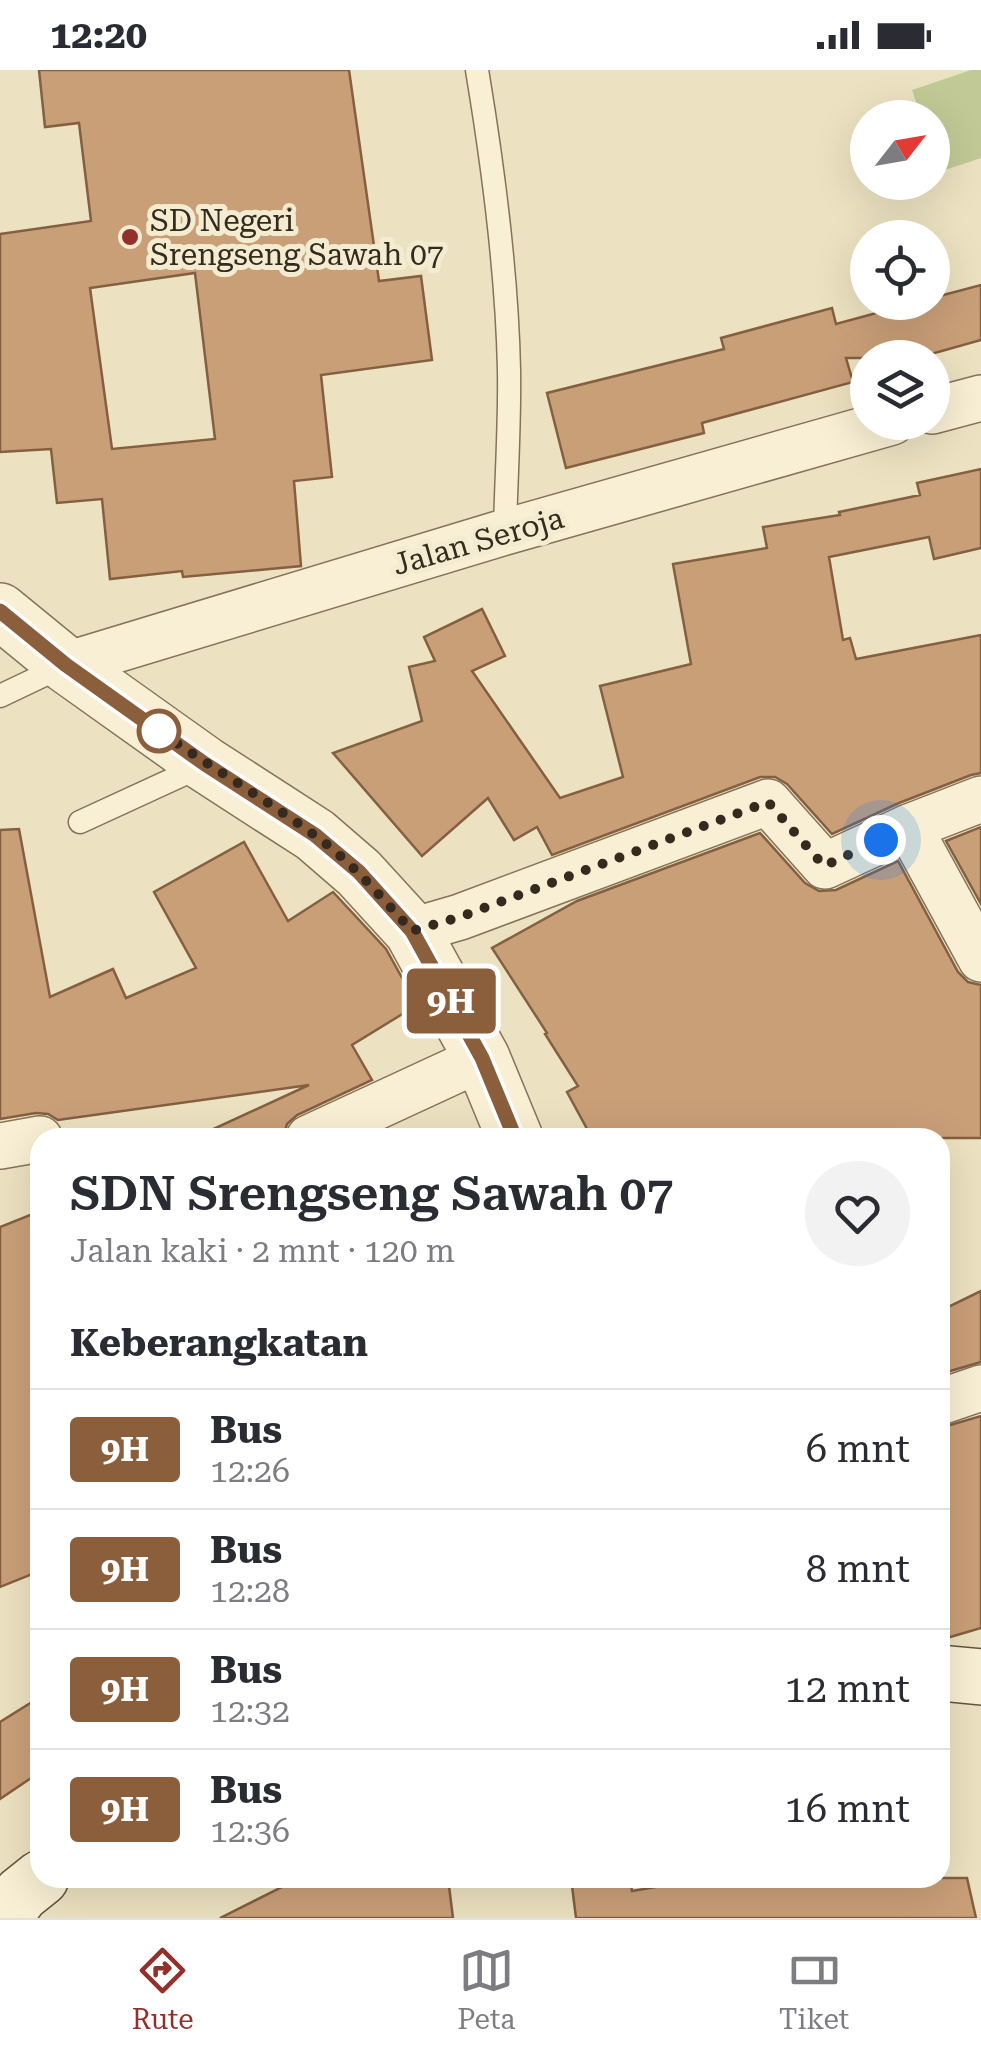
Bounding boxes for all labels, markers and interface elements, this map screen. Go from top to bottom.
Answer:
text: 12:20 [50,13,147,57]
north arrow [850,100,950,200]
map controls [850,100,950,440]
place label: SD Negeri Srengseng Sawah 07 [150,203,444,272]
button: locate [850,220,950,320]
marker: SD Negeri Srengseng Sawah 07 [119,226,141,248]
button: layers [850,340,950,440]
street label: Jalan Seroja [389,500,567,582]
unlabelled marker [138,710,180,752]
your location [856,815,906,865]
line badge: 9H [406,968,496,1034]
text: 9H [427,981,475,1022]
button: heart [805,1161,910,1266]
text: SDN Srengseng Sawah 07 [70,1166,673,1222]
text: Jalan kaki · 2 mnt · 120 m [70,1232,455,1270]
text: Keberangkatan [70,1321,368,1365]
text: Bus [210,1408,282,1452]
text: 6 mnt [806,1427,910,1471]
text: 9H [101,1429,149,1470]
text: 12:26 [210,1452,290,1490]
text: Bus [210,1528,282,1572]
text: 8 mnt [806,1547,910,1591]
text: 9H [101,1549,149,1590]
text: 12:28 [210,1572,290,1610]
text: Bus [210,1648,282,1692]
text: 12 mnt [784,1667,910,1711]
text: 9H [101,1669,149,1710]
text: 12:32 [210,1692,290,1730]
text: Bus [210,1768,282,1812]
text: 16 mnt [784,1787,910,1831]
text: 9H [101,1789,149,1830]
text: 12:36 [210,1812,290,1850]
tab: Rute [132,1943,194,2036]
tab: Peta [457,1943,515,2036]
tab: Tiket [779,1943,849,2036]

